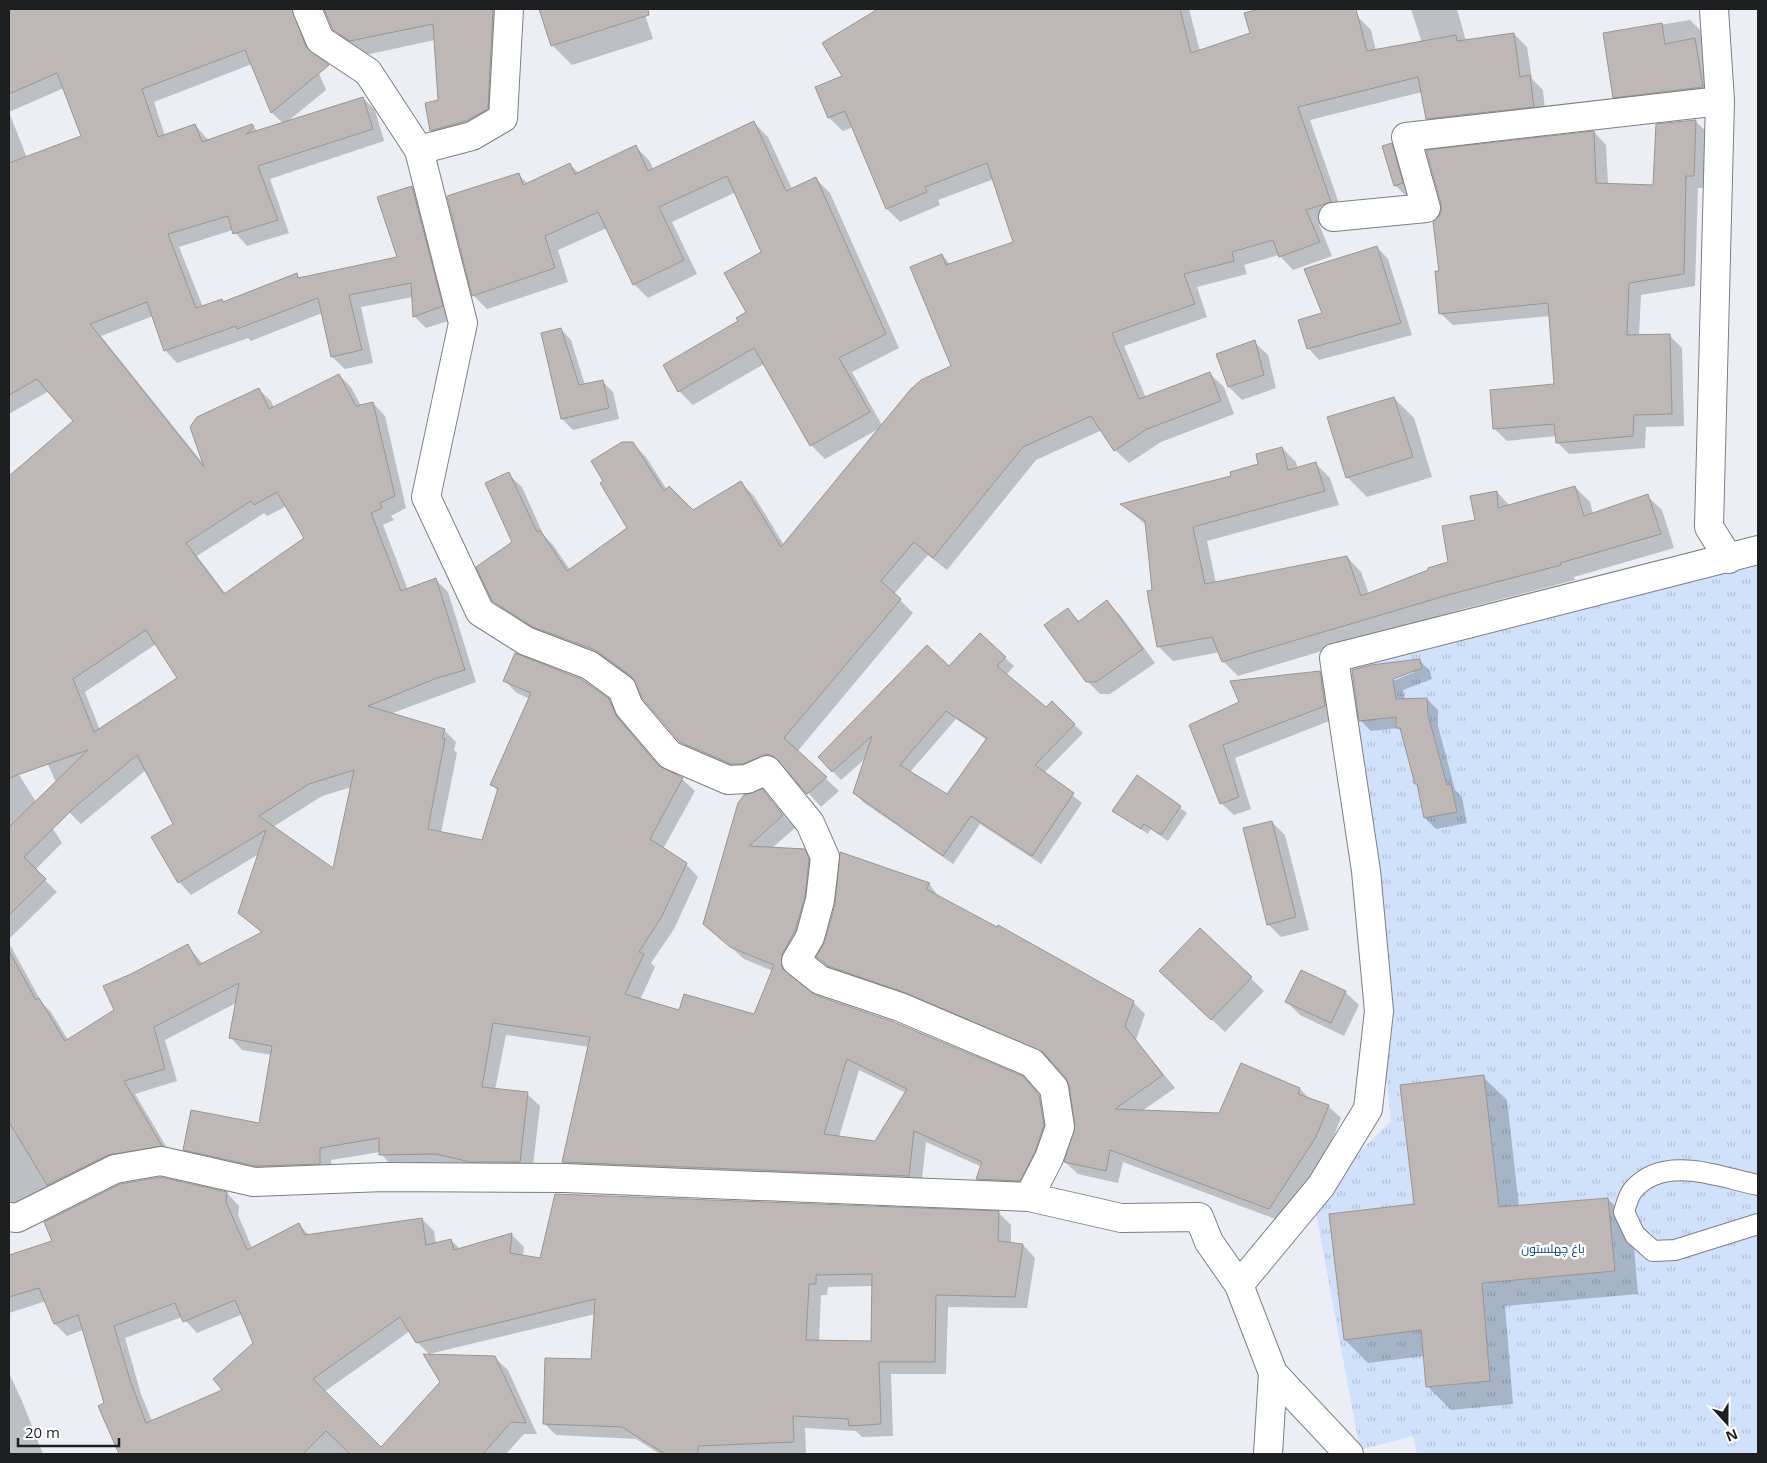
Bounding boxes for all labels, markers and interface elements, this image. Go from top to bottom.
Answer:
park label: باغ چهلستون [1521,1240,1585,1258]
north arrow [1702,1398,1752,1448]
scale bar [18,1416,119,1448]
text: 20 m [25,1422,60,1442]
text: N [1723,1425,1741,1447]

